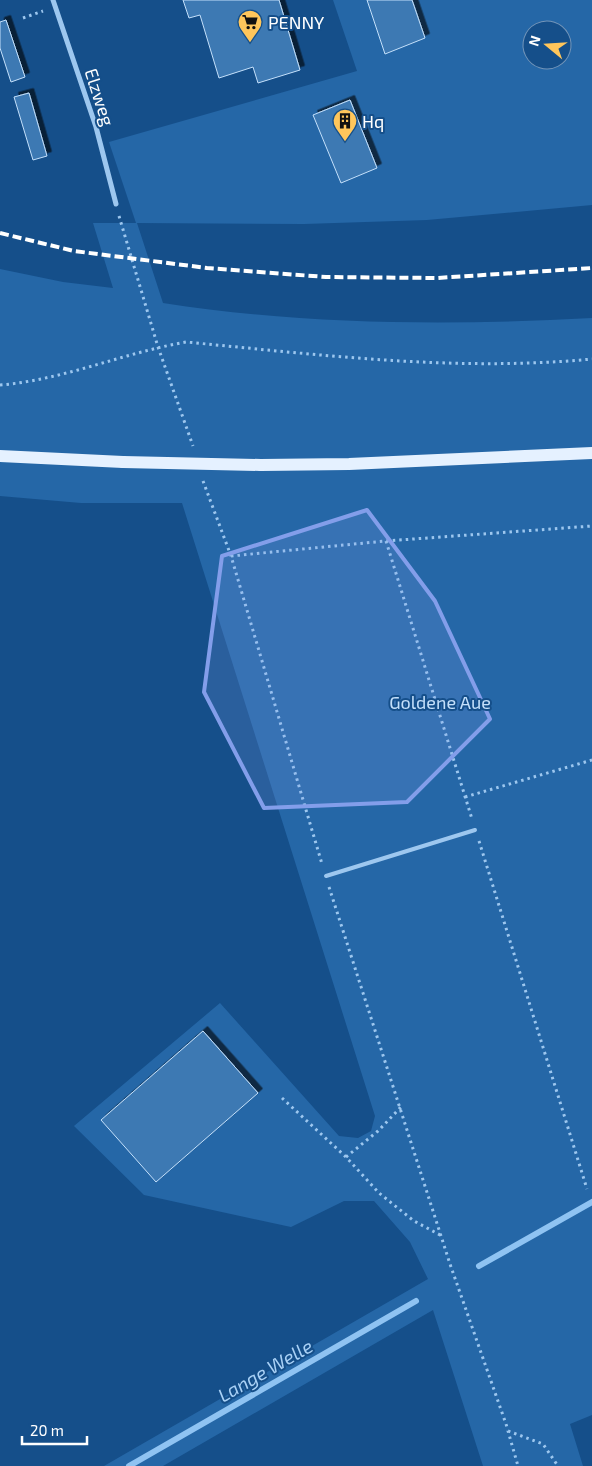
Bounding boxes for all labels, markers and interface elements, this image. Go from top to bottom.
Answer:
supermarket icon: PENNY [237,9,263,43]
place label: PENNY [268,11,325,33]
north arrow [522,20,572,70]
text: N [525,33,544,48]
street label: Elzweg [80,66,120,128]
building icon: Hq [332,108,358,142]
place label: Hq [362,110,384,132]
park label: Goldene Aue [389,691,491,713]
water label: Lange Welle [213,1334,317,1406]
scale bar [22,1414,88,1446]
text: 20 m [30,1421,64,1439]

